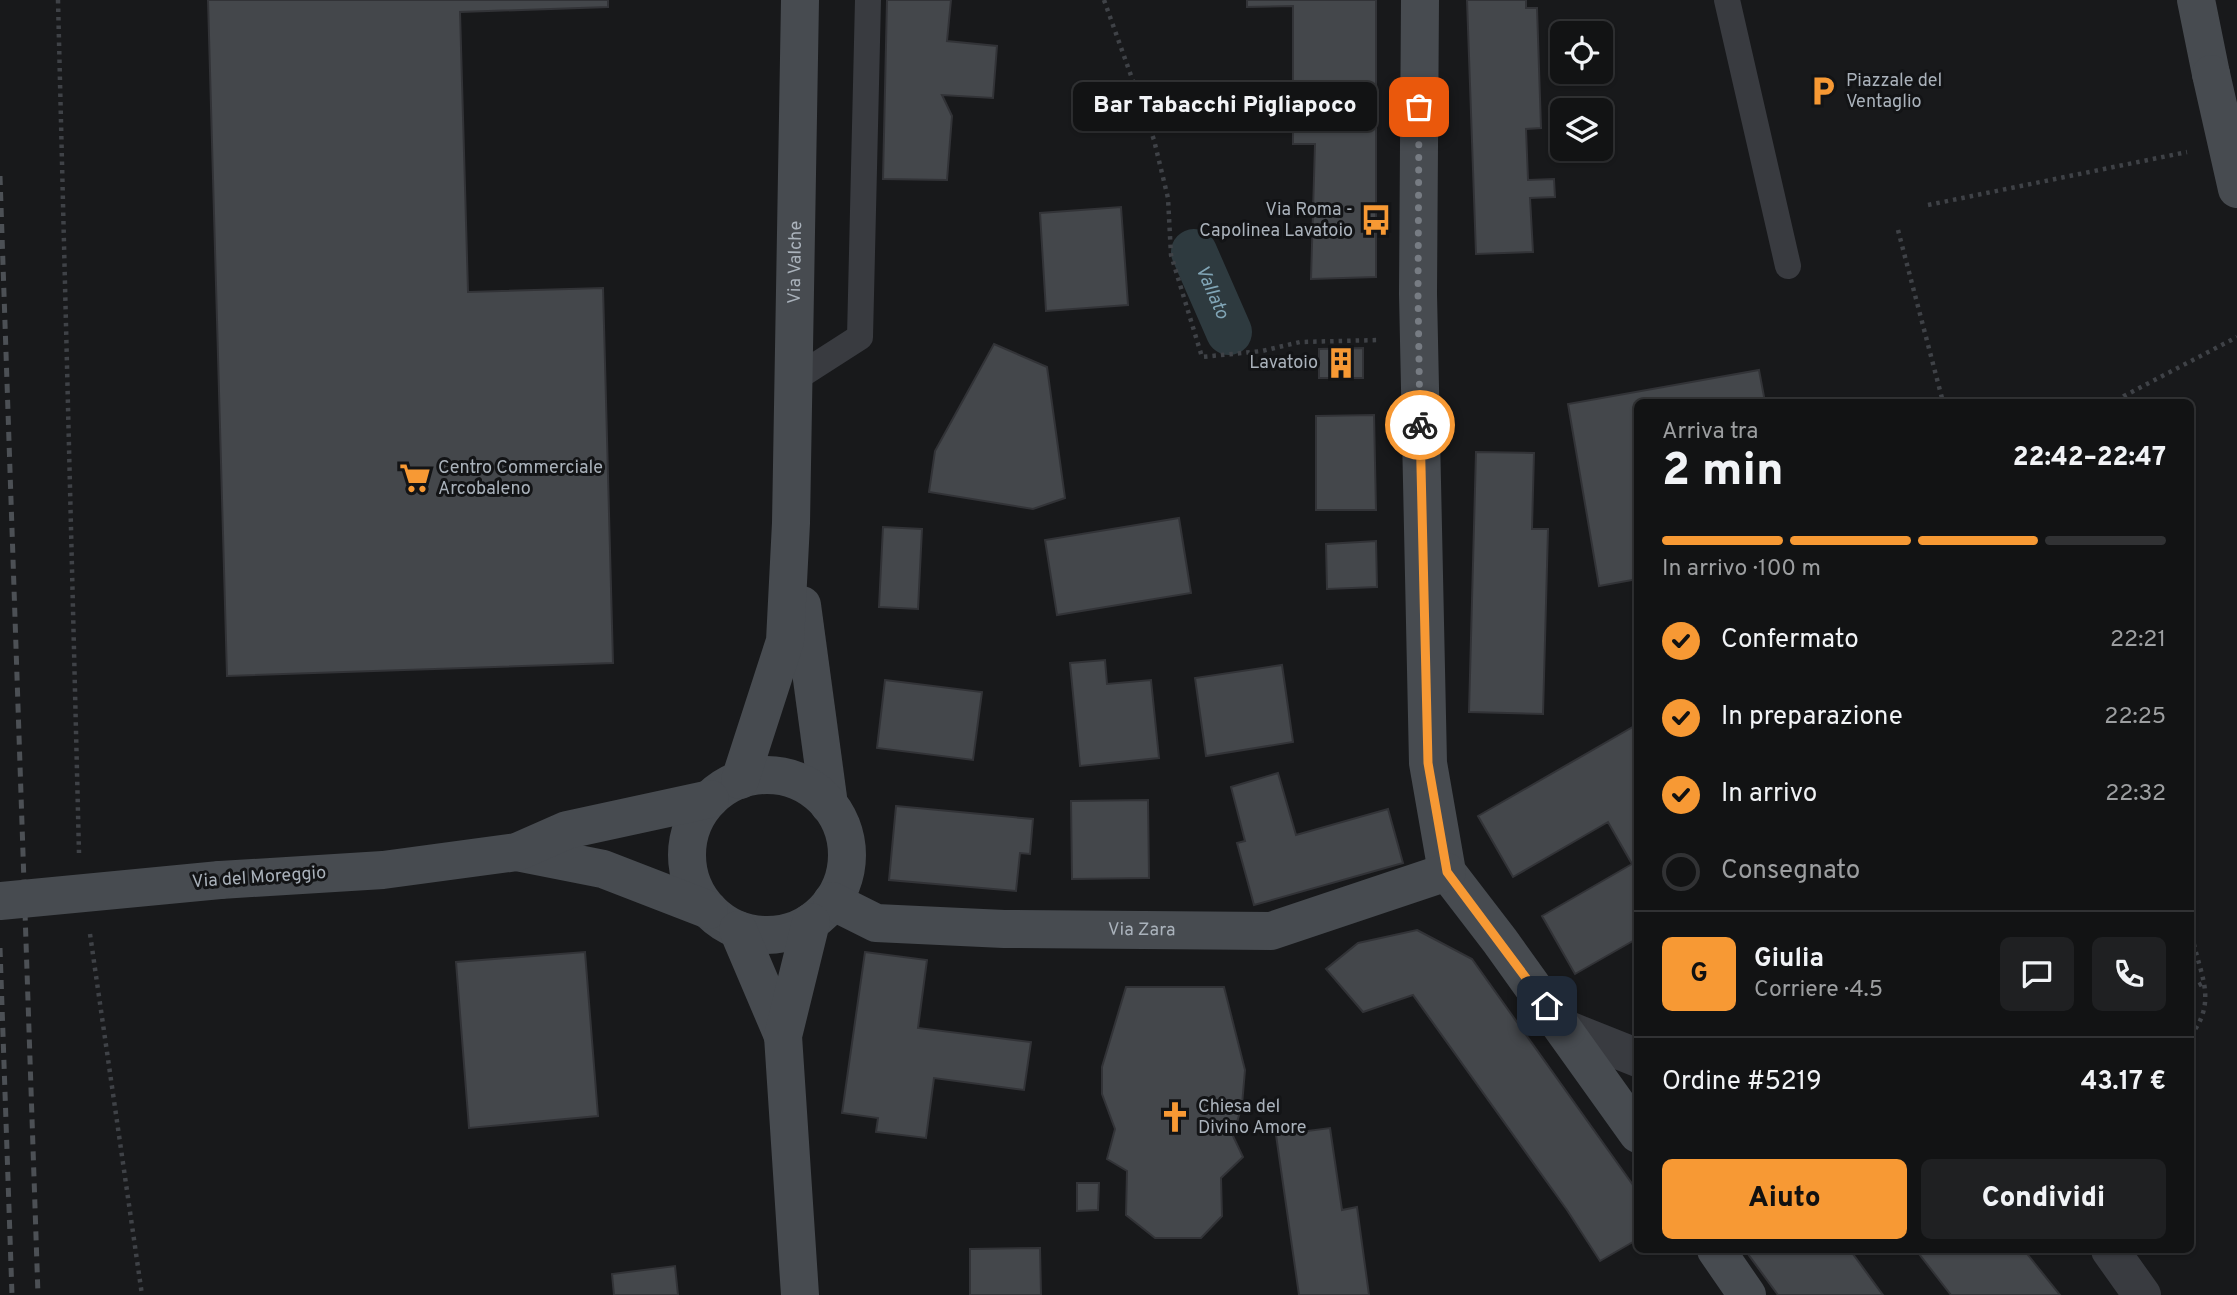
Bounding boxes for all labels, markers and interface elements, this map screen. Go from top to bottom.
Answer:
map controls [1550,21,1613,161]
button: locate [1550,21,1613,84]
place label: Piazzale del Ventaglio [1846,70,1942,114]
parking icon: Piazzale del Ventaglio [1806,74,1840,108]
pin [1389,77,1449,137]
callout: Bar Tabacchi Pigliapoco [1072,82,1377,132]
icon: bag [1400,88,1438,126]
text: Bar Tabacchi Pigliapoco [1093,92,1357,121]
button: layers [1550,98,1613,161]
place label: Via Roma - Capolinea Lavatoio [1199,199,1353,243]
bus stop icon: Via Roma - Capolinea Lavatoio [1359,203,1393,237]
street label: Via Valche [783,221,808,304]
water label: Vallato [1189,262,1234,324]
building icon: Lavatoio [1324,346,1358,380]
place label: Lavatoio [1249,352,1318,375]
courier [1385,390,1455,460]
icon: bike [1401,406,1439,444]
text: Arriva tra [1662,418,1758,447]
text: 22:42–22:47 [2013,442,2166,475]
text: 2 min [1662,443,1784,502]
place label: Centro Commerciale Arcobaleno [438,457,603,501]
supermarket icon: Centro Commerciale Arcobaleno [398,461,432,495]
text: In arrivo · 100 m [1662,555,1821,584]
icon: check [1662,622,1700,660]
text: Confermato [1721,624,1859,657]
text: 22:21 [2110,626,2166,655]
icon: check [1662,699,1700,737]
text: In preparazione [1721,701,1903,734]
text: 22:25 [2104,703,2166,732]
icon: check [1662,776,1700,814]
text: In arrivo [1721,778,1817,811]
text: 22:32 [2105,780,2166,809]
text: Consegnato [1721,855,1860,888]
street label: Via del Moreggio [191,862,327,894]
street label: Via Zara [1108,918,1176,942]
button: chat [2000,937,2074,1011]
button: phone [2092,937,2166,1011]
text: Giulia [1754,943,1824,976]
text: G [1690,958,1708,991]
pin [1517,976,1577,1036]
text: Corriere · 4.5 [1754,976,1883,1005]
icon: home [1528,987,1566,1025]
text: Ordine #5219 [1662,1066,1822,1099]
text: 43.17 € [2081,1066,2166,1099]
place label: Chiesa del Divino Amore [1198,1096,1307,1140]
church icon: Chiesa del Divino Amore [1158,1100,1192,1134]
button: Aiuto [1662,1159,1907,1239]
button: Condividi [1921,1159,2166,1239]

